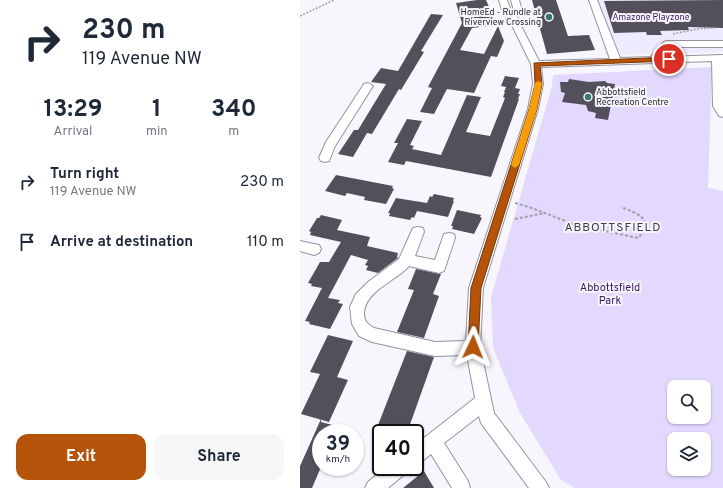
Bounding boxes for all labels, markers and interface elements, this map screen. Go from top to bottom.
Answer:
place label: HomeEd - Rundle at Riverview Crossing [461,7,541,28]
marker: HomeEd - Rundle at Riverview Crossing [544,12,554,22]
park label: Amazone Playzone [613,12,690,23]
text: 230 m [82,13,165,49]
icon: right [16,16,68,68]
pin [652,42,686,76]
text: 119 Avenue NW [82,48,202,71]
icon: arrive [658,48,680,70]
place label: Abbottsfield Recreation Centre [596,87,669,108]
marker: Abbottsfield Recreation Centre [583,92,593,102]
text: 13:29 [43,95,103,125]
text: 1 [152,95,162,125]
text: 340 [211,95,257,125]
text: Arrival [54,124,92,140]
text: min [146,124,168,140]
text: m [228,124,239,140]
text: Turn right [50,165,119,184]
icon: right [16,171,38,193]
text: 230 m [240,173,284,192]
text: 119 Avenue NW [50,184,137,200]
district label: ABBOTTSFIELD [564,220,662,236]
icon: arrive [16,231,38,253]
text: Arrive at destination [50,233,193,252]
text: 110 m [247,233,284,252]
park label: Abbottsfield Park [580,281,640,308]
position arrow [452,326,494,368]
map controls [667,380,711,476]
button: search [667,380,711,424]
speed limit sign: 40 [372,424,424,476]
text: 39 [326,432,350,458]
button: layers [667,432,711,476]
button: Exit [16,434,146,480]
button: Share [154,434,284,480]
text: km/h [326,453,350,466]

